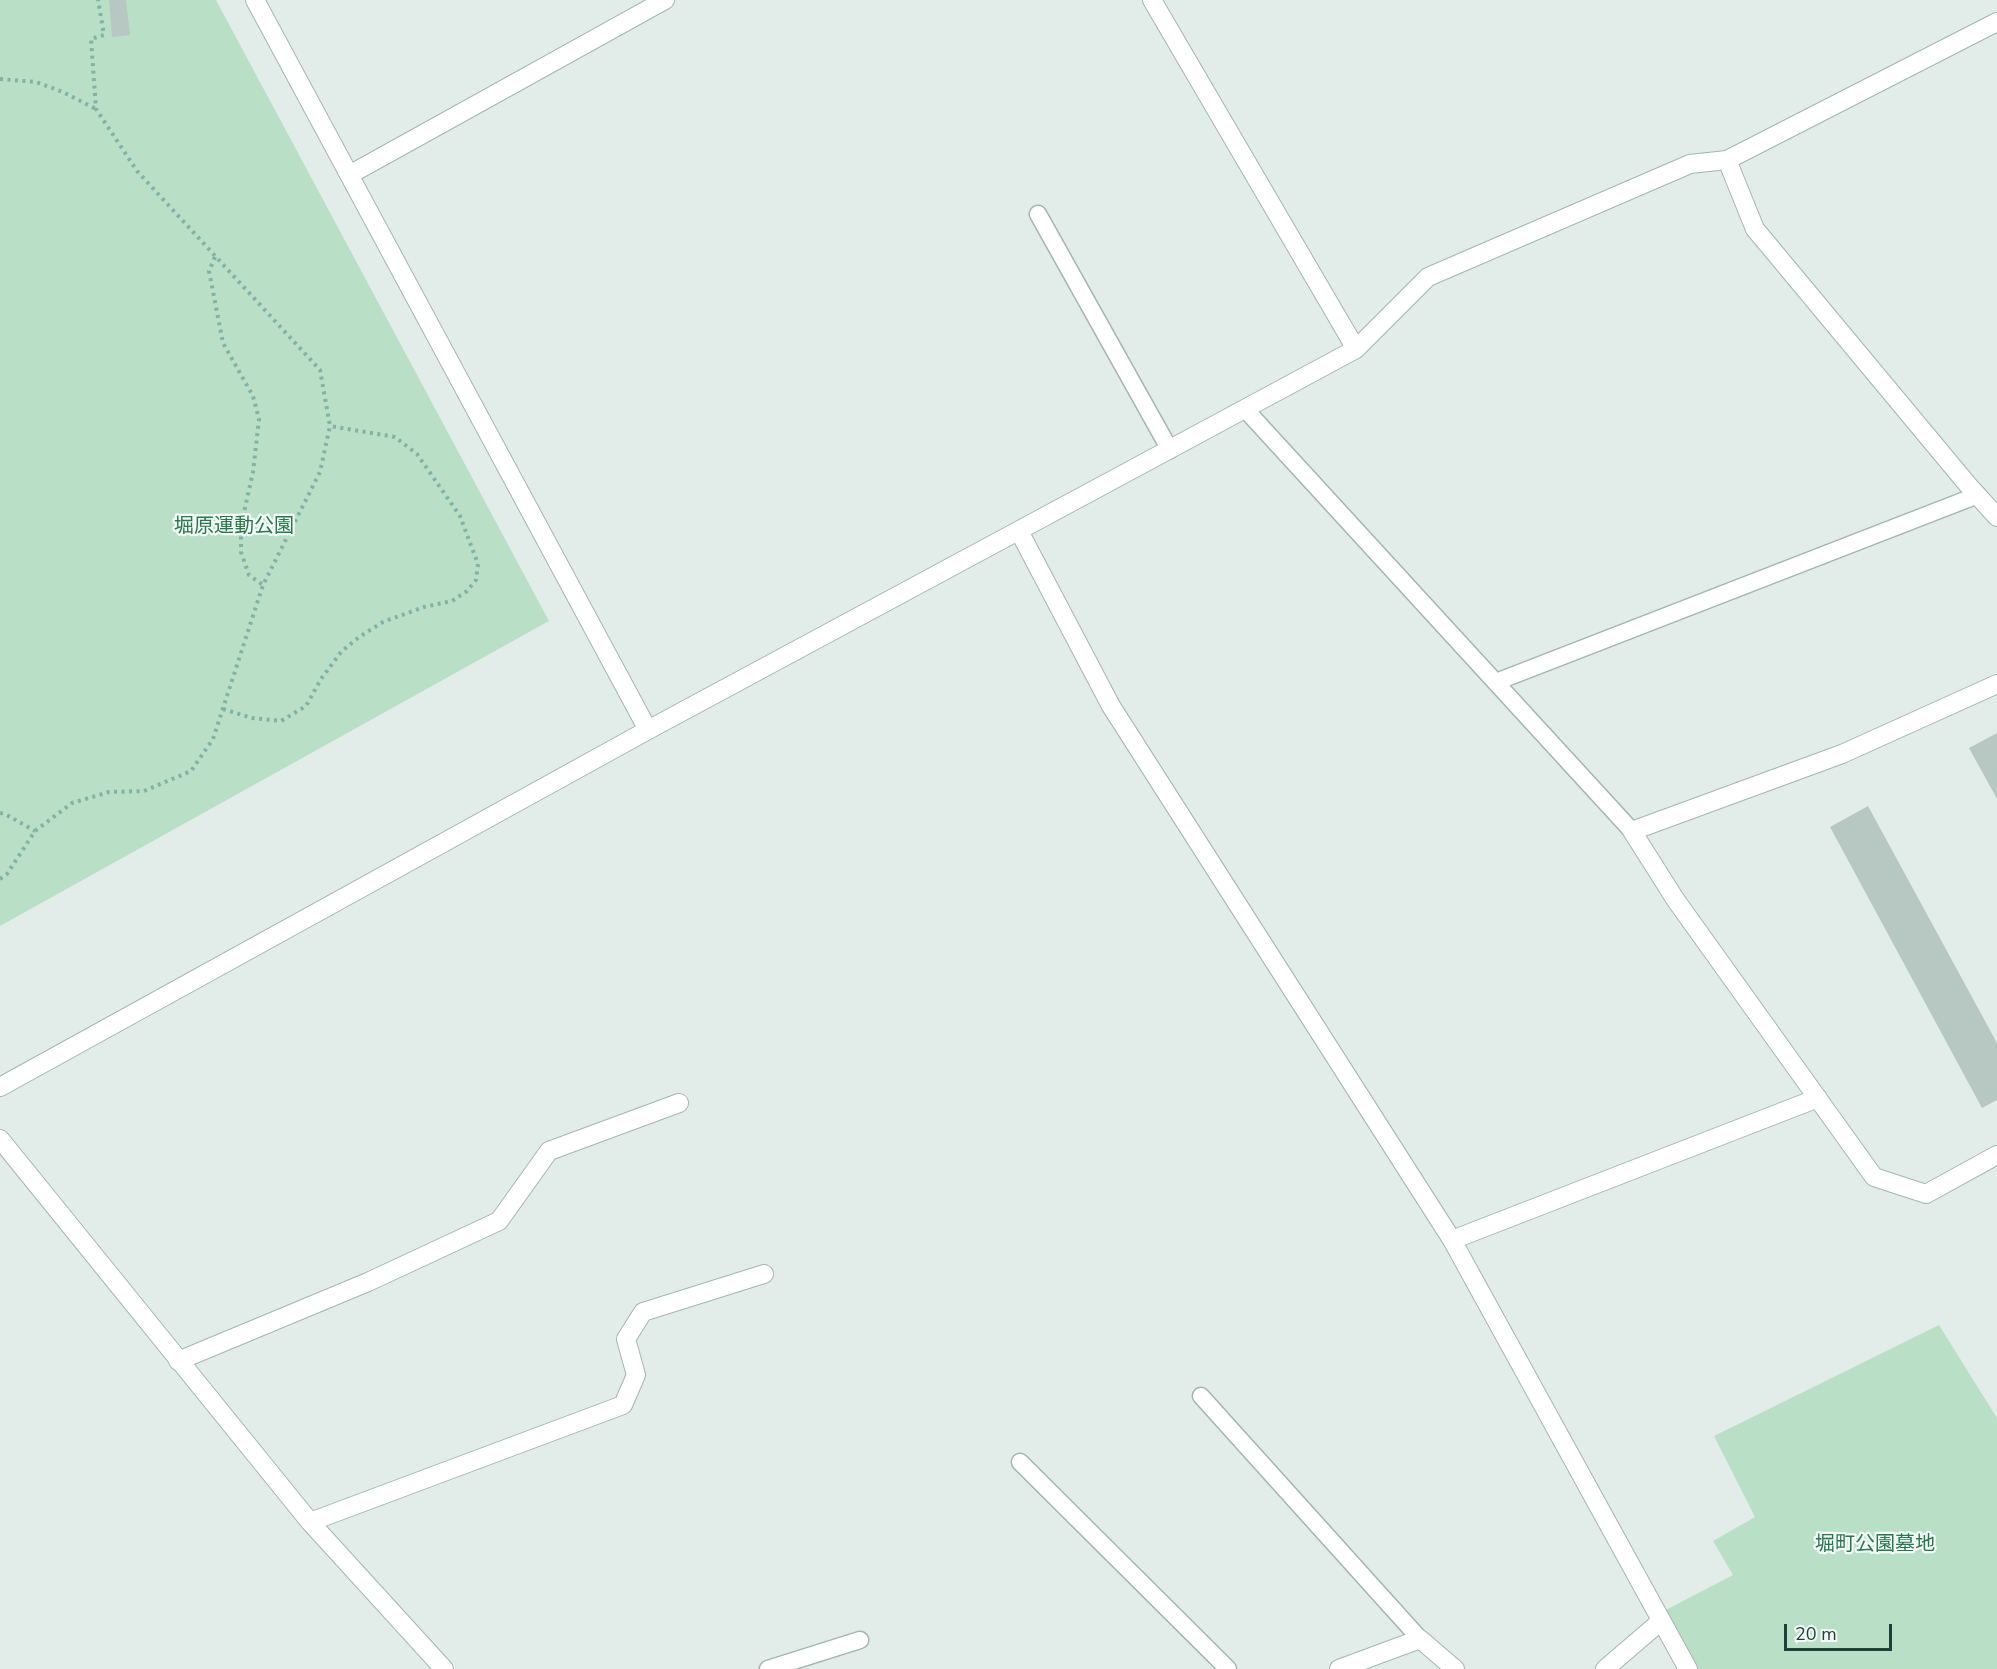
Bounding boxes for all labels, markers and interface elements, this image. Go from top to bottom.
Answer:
park label: 堀原運動公園 [174,515,294,539]
park label: 堀町公園墓地 [1815,1533,1935,1557]
scale bar [1787,1612,1895,1650]
text: 20 m [1795,1622,1837,1646]

